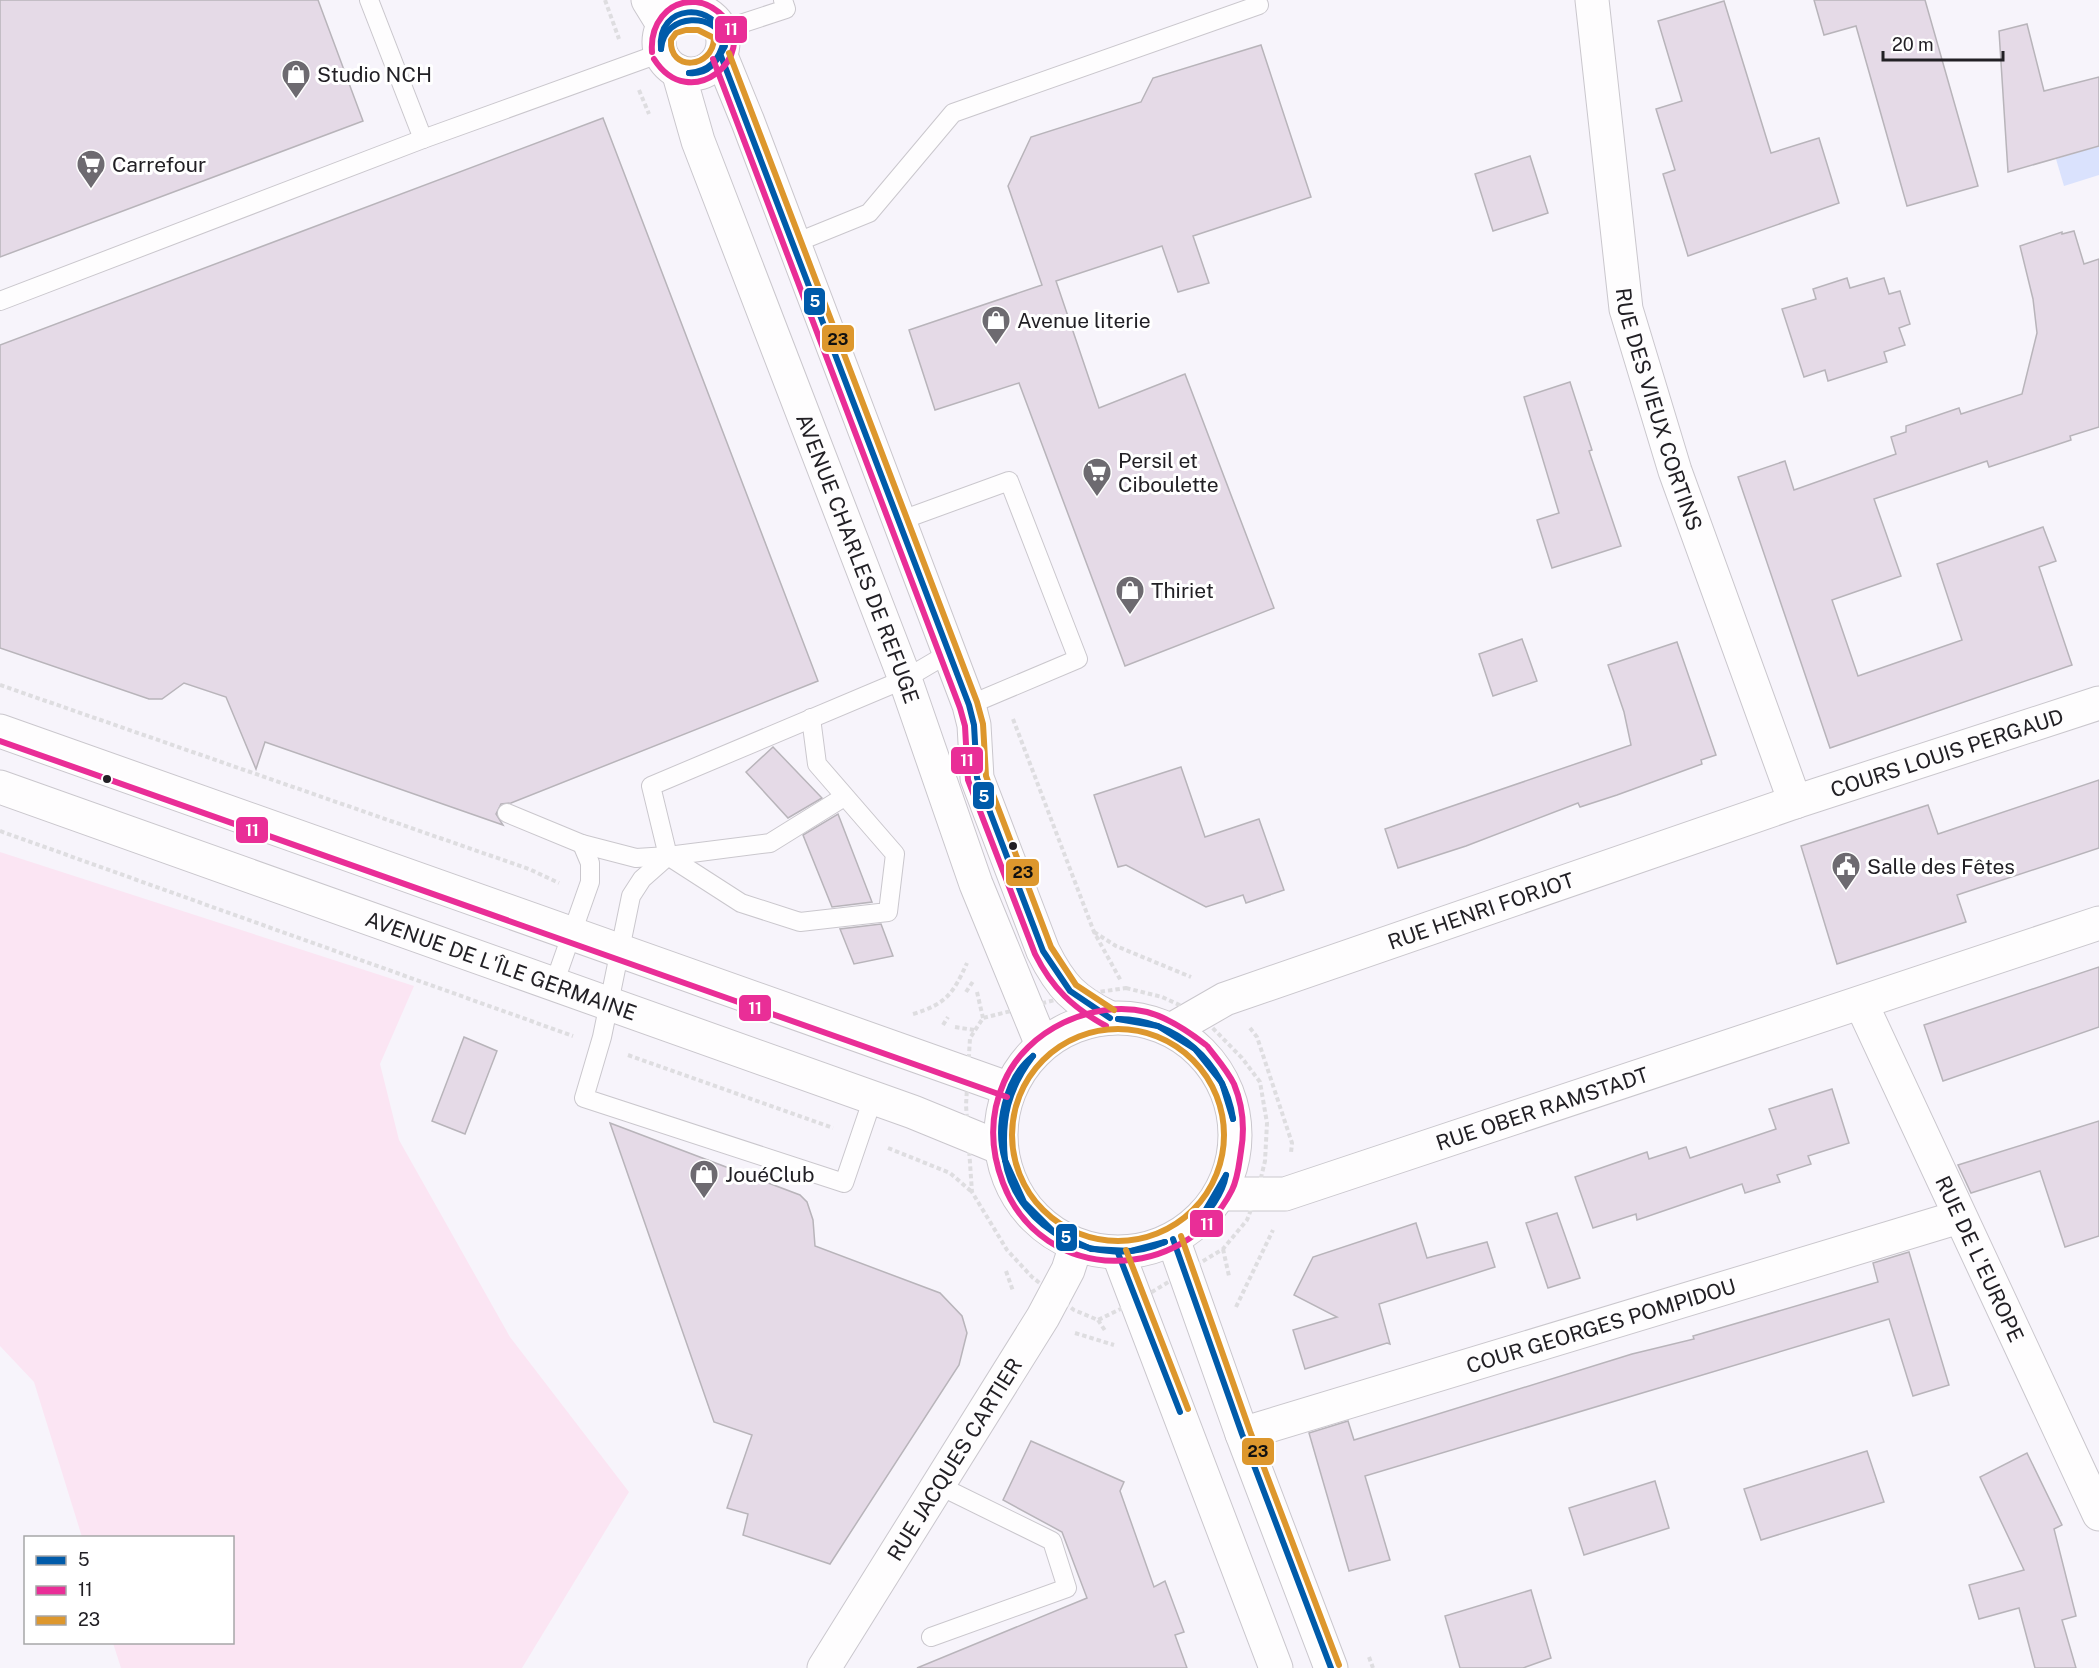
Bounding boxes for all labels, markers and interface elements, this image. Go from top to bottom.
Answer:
line badge: 11 [714,15,748,44]
text: 11 [724,20,738,39]
scale bar [1883,24,2003,62]
text: 20 m [1892,34,1934,55]
shop icon: Studio NCH [280,58,312,100]
place label: Studio NCH [317,62,432,87]
supermarket icon: Carrefour [75,148,107,190]
place label: Carrefour [112,152,206,177]
line badge: 5 [803,287,826,316]
street label: RUE DES VIEUX CORTINS [1611,287,1708,534]
text: 5 [810,292,821,311]
shop icon: Avenue literie [980,304,1012,346]
place label: Avenue literie [1017,308,1151,333]
line badge: 23 [821,324,855,353]
text: 23 [828,330,848,349]
street label: AVENUE CHARLES DE REFUGE [792,410,925,707]
place label: Persil et Ciboulette [1118,448,1219,497]
supermarket icon: Persil et Ciboulette [1081,456,1113,498]
shop icon: Thiriet [1114,574,1146,616]
place label: Thiriet [1151,578,1214,603]
street label: COURS LOUIS PERGAUD [1827,703,2066,802]
line badge: 11 [950,746,984,775]
text: 11 [960,751,974,770]
unlabelled marker [101,773,113,785]
line badge: 5 [972,781,995,810]
text: 5 [979,787,990,806]
line badge: 11 [235,816,269,844]
text: 11 [245,821,259,840]
unlabelled marker [1007,840,1019,852]
public building icon: Salle des Fêtes [1830,850,1862,892]
place label: Salle des Fêtes [1867,854,2015,879]
line badge: 23 [1005,858,1040,887]
text: 23 [1013,863,1033,882]
street label: RUE HENRI FORJOT [1384,867,1577,954]
street label: AVENUE DE L'ÎLE GERMAINE [362,906,640,1025]
line badge: 11 [738,994,772,1022]
text: 11 [748,999,762,1018]
street label: RUE OBER RAMSTADT [1433,1061,1652,1155]
shop icon: JouéClub [688,1158,720,1200]
place label: JouéClub [725,1162,814,1187]
street label: RUE DE L'EUROPE [1931,1172,2029,1346]
line badge: 11 [1189,1209,1224,1238]
text: 11 [1200,1215,1214,1234]
line badge: 5 [1055,1223,1078,1252]
text: 5 [1061,1228,1072,1247]
street label: COUR GEORGES POMPIDOU [1463,1273,1739,1378]
street label: RUE JACQUES CARTIER [882,1353,1027,1565]
line badge: 23 [1241,1437,1275,1466]
text: 23 [1248,1442,1268,1461]
legend [24,1536,234,1644]
text: 5 [78,1549,90,1570]
text: 11 [78,1579,93,1600]
text: 23 [78,1609,100,1630]

